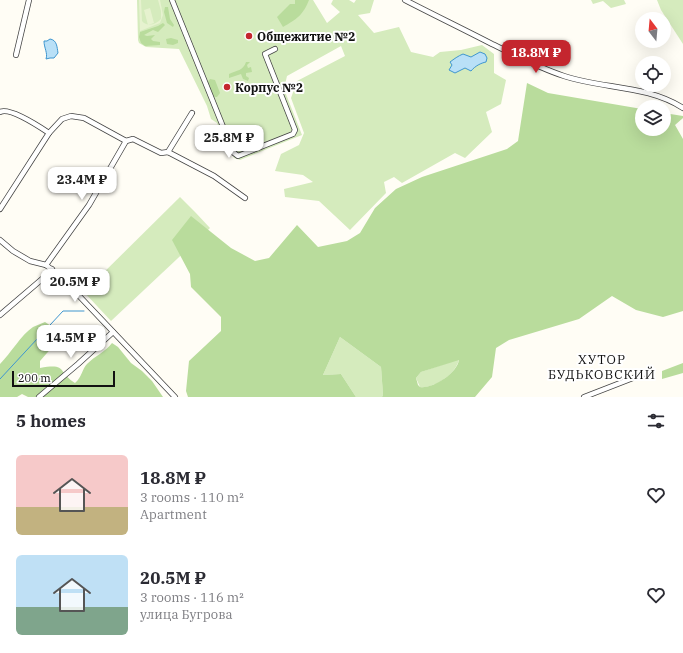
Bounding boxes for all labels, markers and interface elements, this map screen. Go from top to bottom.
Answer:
north arrow [635,12,671,48]
map controls [635,12,671,136]
place label: Общежитие №2 [257,29,355,44]
marker: Общежитие №2 [244,31,254,41]
pin: 18.8M ₽ [499,40,573,74]
text: 18.8M ₽ [511,44,561,61]
button: locate [635,56,671,92]
place label: Корпус №2 [235,80,303,95]
marker: Корпус №2 [222,82,232,92]
button: layers [635,100,671,136]
pin: 25.8M ₽ [192,125,266,159]
text: 25.8M ₽ [204,129,254,146]
pin: 23.4M ₽ [45,167,119,201]
text: 23.4M ₽ [57,171,107,188]
pin: 20.5M ₽ [38,269,112,303]
text: 20.5M ₽ [50,273,100,290]
pin: 14.5M ₽ [34,325,108,359]
text: 14.5M ₽ [46,329,96,346]
district label: ХУТОР БУДЬКОВСКИЙ [548,351,656,383]
scale bar [12,369,115,388]
text: 200 m [18,371,51,385]
text: 5 homes [16,410,86,432]
icon: filters [645,410,667,432]
text: 18.8M ₽ [140,467,206,489]
icon: home [48,471,96,519]
icon: heart [645,484,667,506]
text: 3 rooms · 110 m² [140,489,244,506]
text: Apartment [140,506,207,523]
text: 20.5M ₽ [140,567,206,589]
icon: home [48,571,96,619]
icon: heart [645,584,667,606]
text: 3 rooms · 116 m² [140,589,244,606]
text: улица Бугрова [140,606,233,623]

